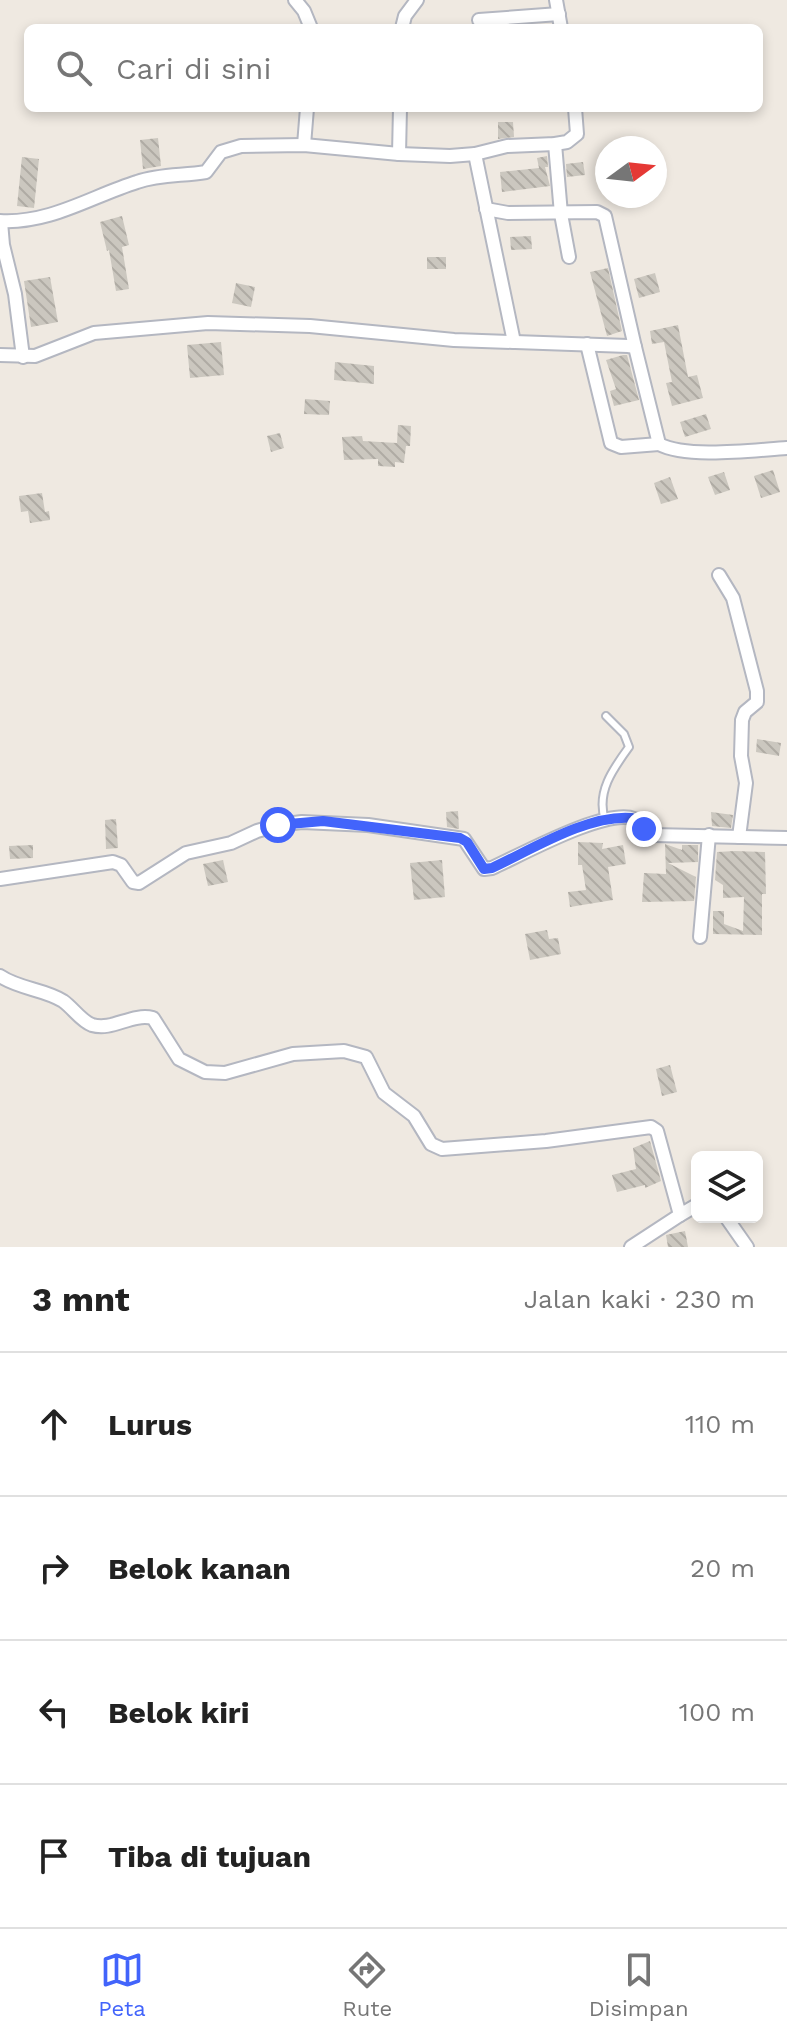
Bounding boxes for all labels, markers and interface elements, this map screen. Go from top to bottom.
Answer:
search box [24,24,763,112]
icon: search [52,46,96,90]
text: Cari di sini [116,51,271,86]
north arrow [595,136,667,208]
route start [260,807,296,843]
route end [626,811,662,847]
map controls [691,1151,763,1223]
button: layers [691,1151,763,1223]
text: 3 mnt [32,1279,130,1319]
text: Jalan kaki · 230 m [524,1284,755,1314]
icon: ahead [32,1402,76,1446]
text: Lurus [108,1407,192,1442]
text: 110 m [685,1409,755,1439]
icon: right [32,1546,76,1590]
text: Belok kanan [108,1551,291,1586]
text: 20 m [690,1553,755,1583]
icon: left [32,1690,76,1734]
text: Belok kiri [108,1695,250,1730]
text: 100 m [679,1697,755,1727]
icon: arrive [32,1834,76,1878]
text: Tiba di tujuan [108,1839,311,1874]
tab: Peta [98,1948,146,2021]
tab: Rute [342,1948,392,2021]
tab: Disimpan [589,1948,689,2021]

